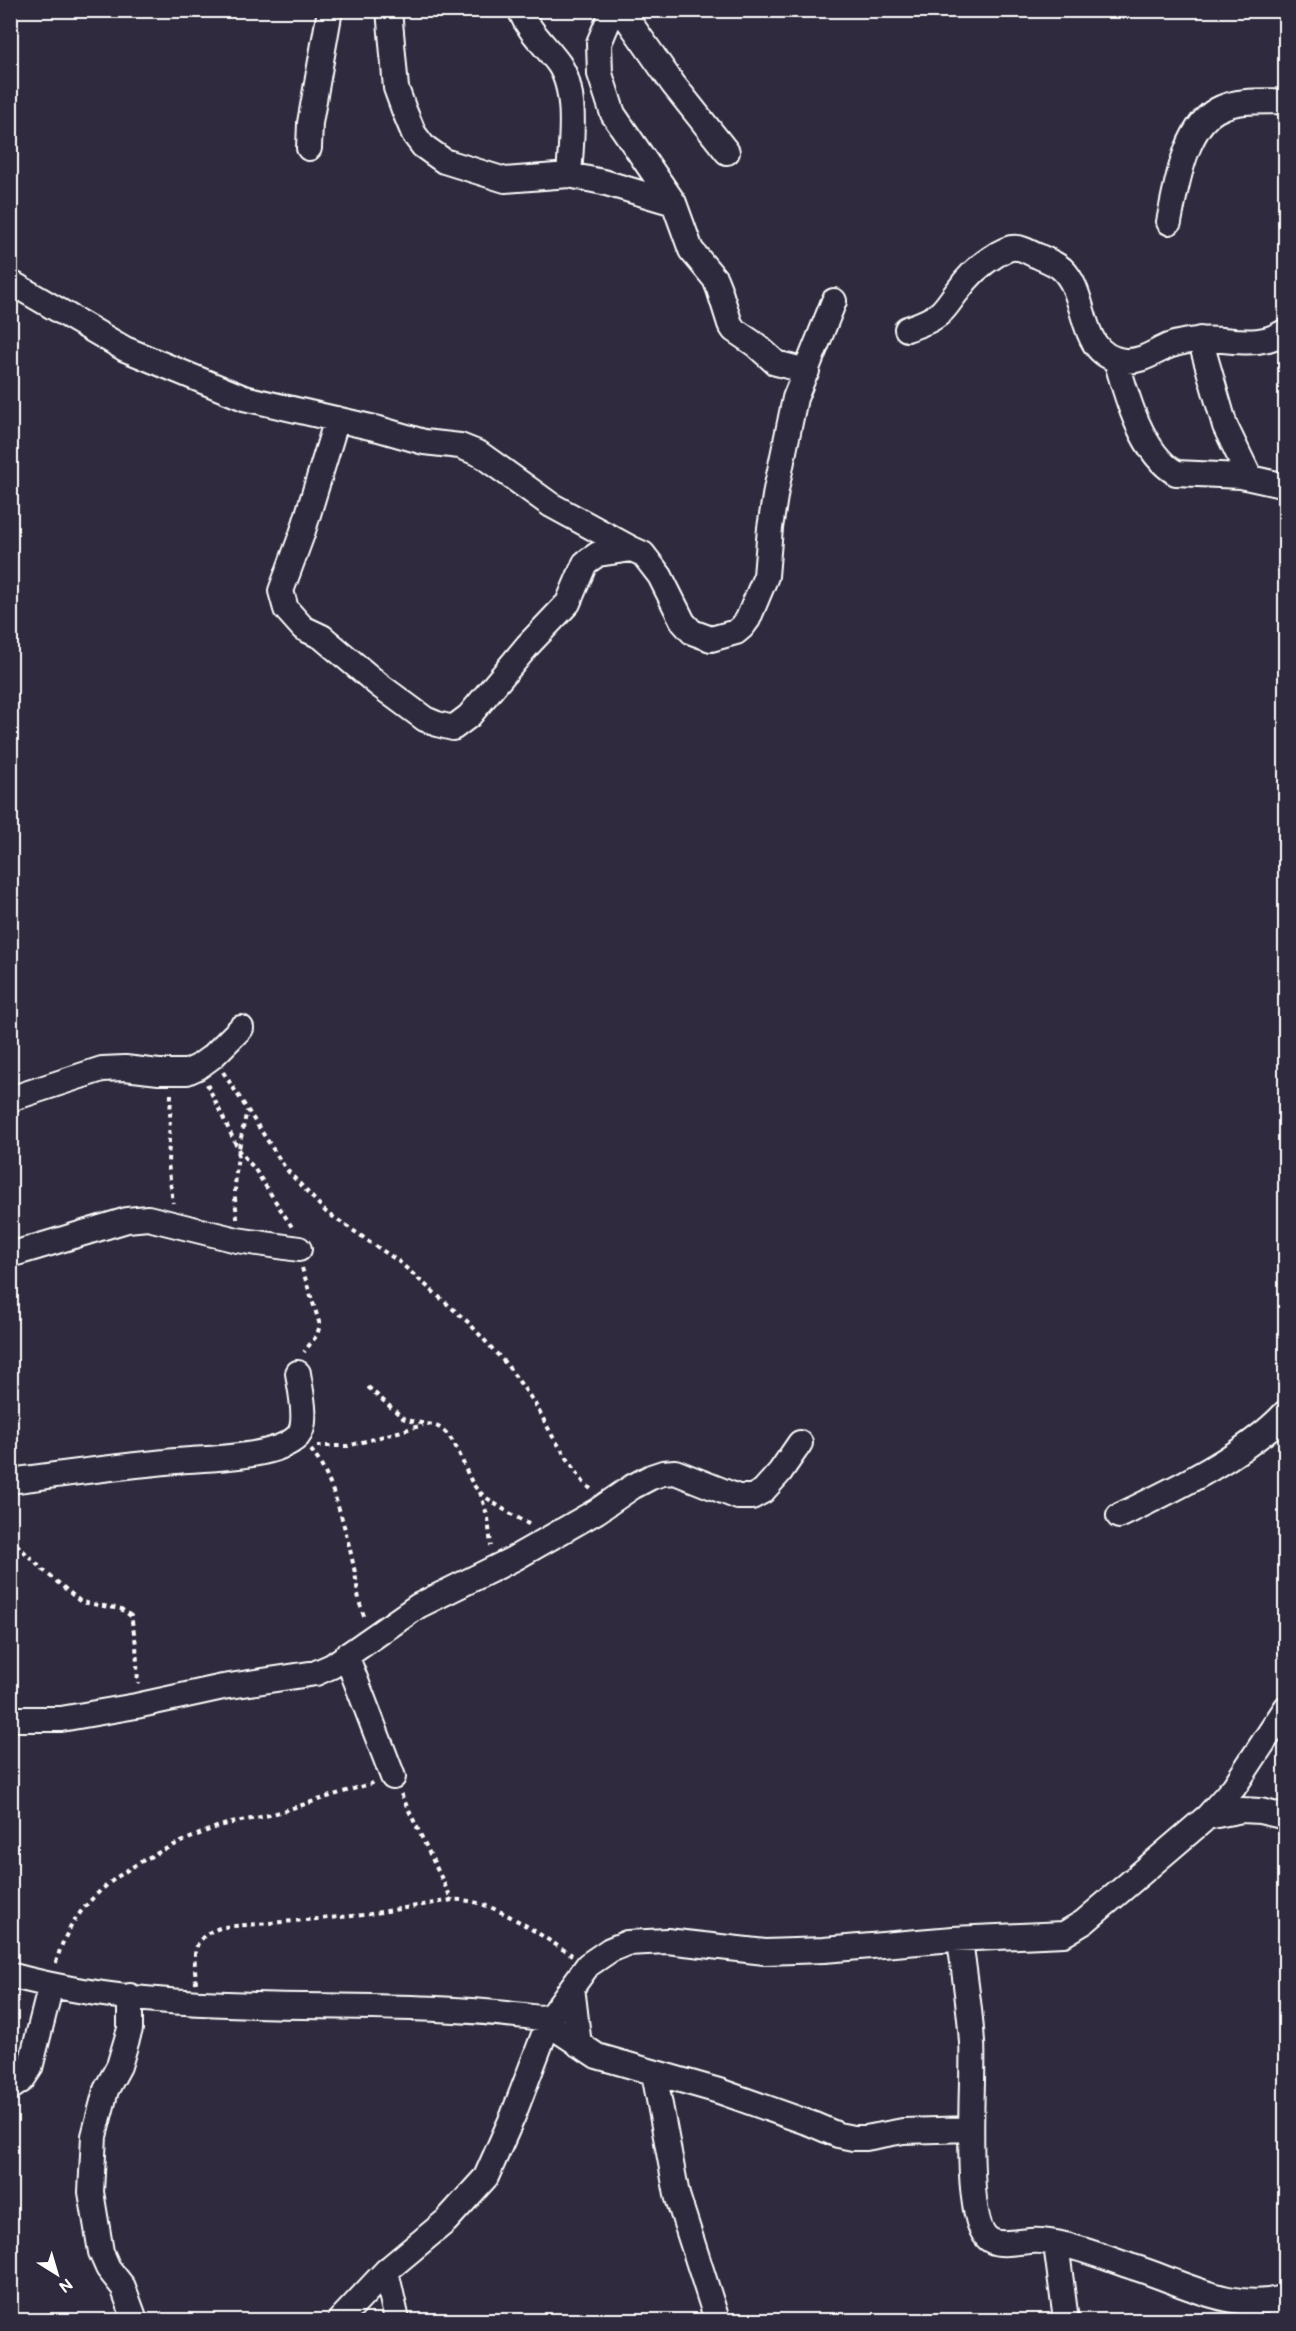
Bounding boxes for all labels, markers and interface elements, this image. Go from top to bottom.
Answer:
north arrow [27,2244,87,2304]
text: N [55,2274,76,2296]

